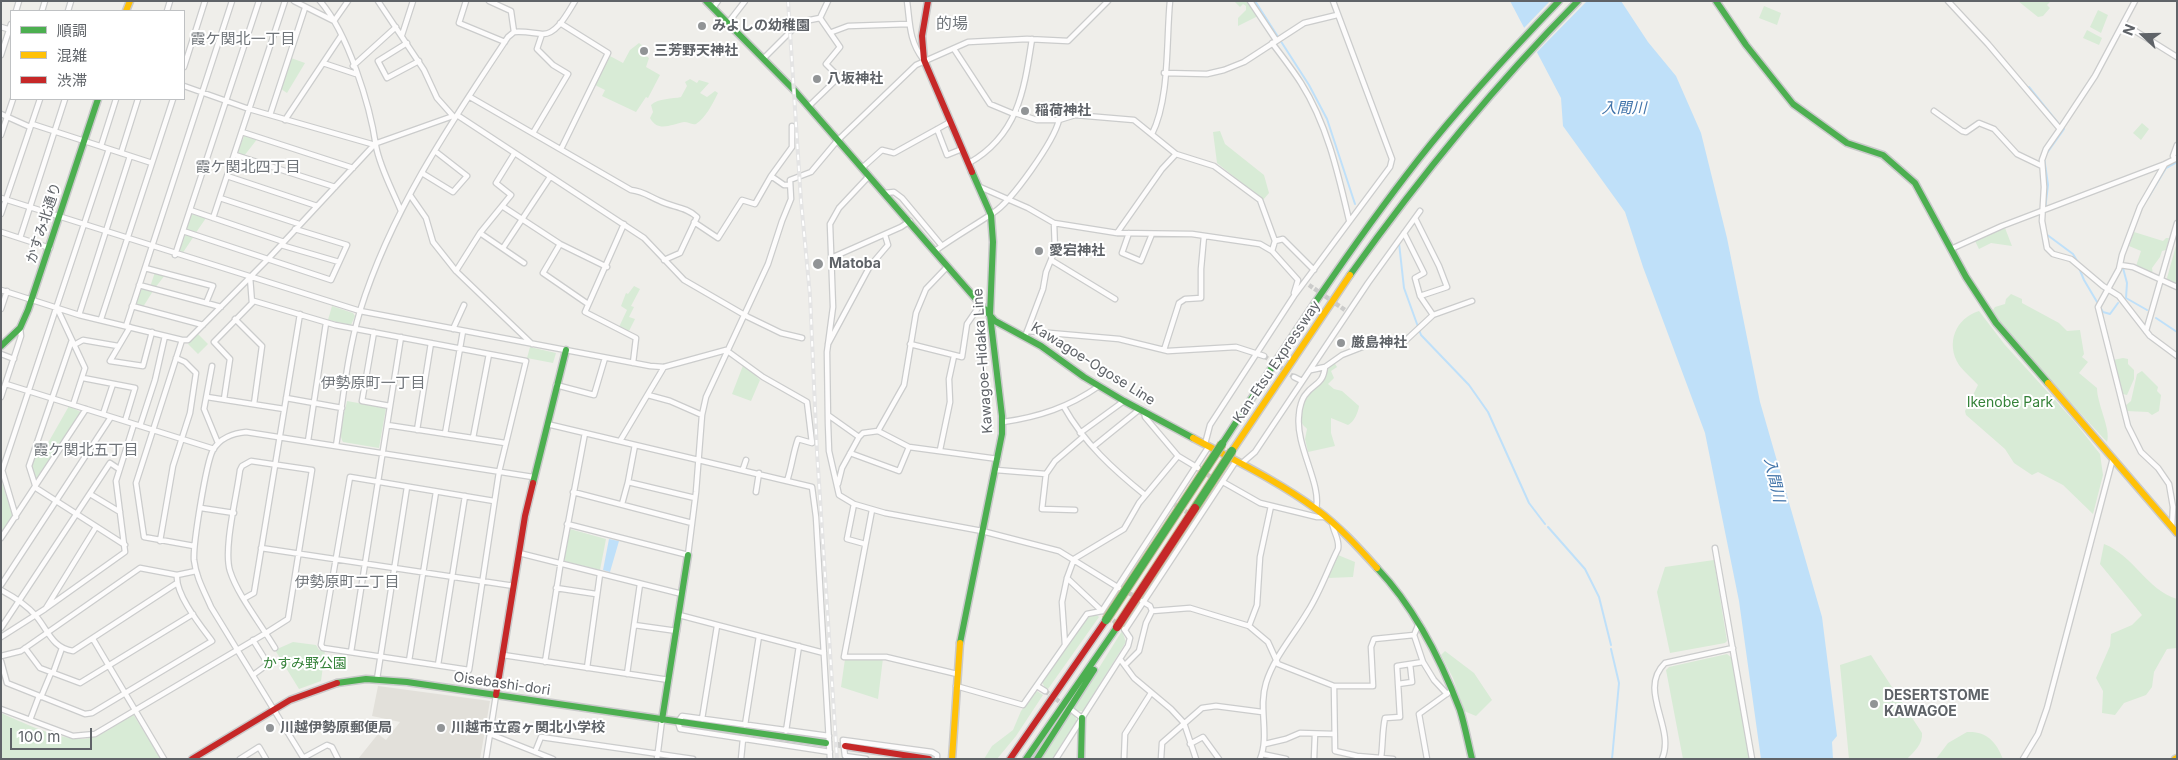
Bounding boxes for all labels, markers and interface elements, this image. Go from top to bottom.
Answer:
legend [10,10,185,100]
north arrow [2118,10,2168,60]
district label: 的場 [936,14,968,34]
place label: みよしの幼稚園 [712,18,810,34]
marker: みよしの幼稚園 [696,20,708,32]
text: 順調 [57,21,87,40]
text: N [2119,21,2138,37]
district label: 霞ケ関北一丁目 [191,30,295,48]
place label: 三芳野天神社 [654,43,738,59]
marker: 三芳野天神社 [638,45,650,57]
text: 混雑 [57,46,87,65]
text: 渋滞 [57,71,87,90]
place label: 八坂神社 [827,71,883,87]
marker: 八坂神社 [811,73,823,85]
water label: 入間川 [1602,99,1646,117]
place label: 稲荷神社 [1035,103,1091,119]
marker: 稲荷神社 [1019,105,1031,117]
district label: 霞ケ関北四丁目 [196,158,300,176]
street label: かすみ北通り [23,180,65,266]
place label: 愛宕神社 [1049,243,1105,259]
marker: 愛宕神社 [1033,245,1045,257]
place label: Matoba [829,256,881,272]
marker: Matoba [811,257,825,271]
street label: Kawagoe-Hidaka Line [970,288,996,434]
street label: Kan-Etsu Expressway [1230,298,1324,426]
street label: Kawagoe-Ogose Line [1028,319,1158,409]
place label: 厳島神社 [1351,335,1407,351]
marker: 厳島神社 [1335,337,1347,349]
district label: 伊勢原町一丁目 [321,374,425,392]
park label: Ikenobe Park [1967,395,2053,411]
district label: 霞ケ関北五丁目 [34,441,138,459]
water label: 入間川 [1760,456,1788,504]
district label: 伊勢原町二丁目 [295,573,399,591]
park label: かすみ野公園 [263,656,347,672]
street label: Oisebashi-dori [453,669,551,699]
place label: DESERTSTOME KAWAGOE [1884,688,1989,720]
marker: DESERTSTOME KAWAGOE [1868,698,1880,710]
scale bar [12,718,95,750]
place label: 川越伊勢原郵便局 [280,720,392,736]
place label: 川越市立霞ヶ関北小学校 [451,720,605,736]
marker: 川越伊勢原郵便局 [264,722,276,734]
marker: 川越市立霞ヶ関北小学校 [435,722,447,734]
text: 100 m [18,727,60,746]

